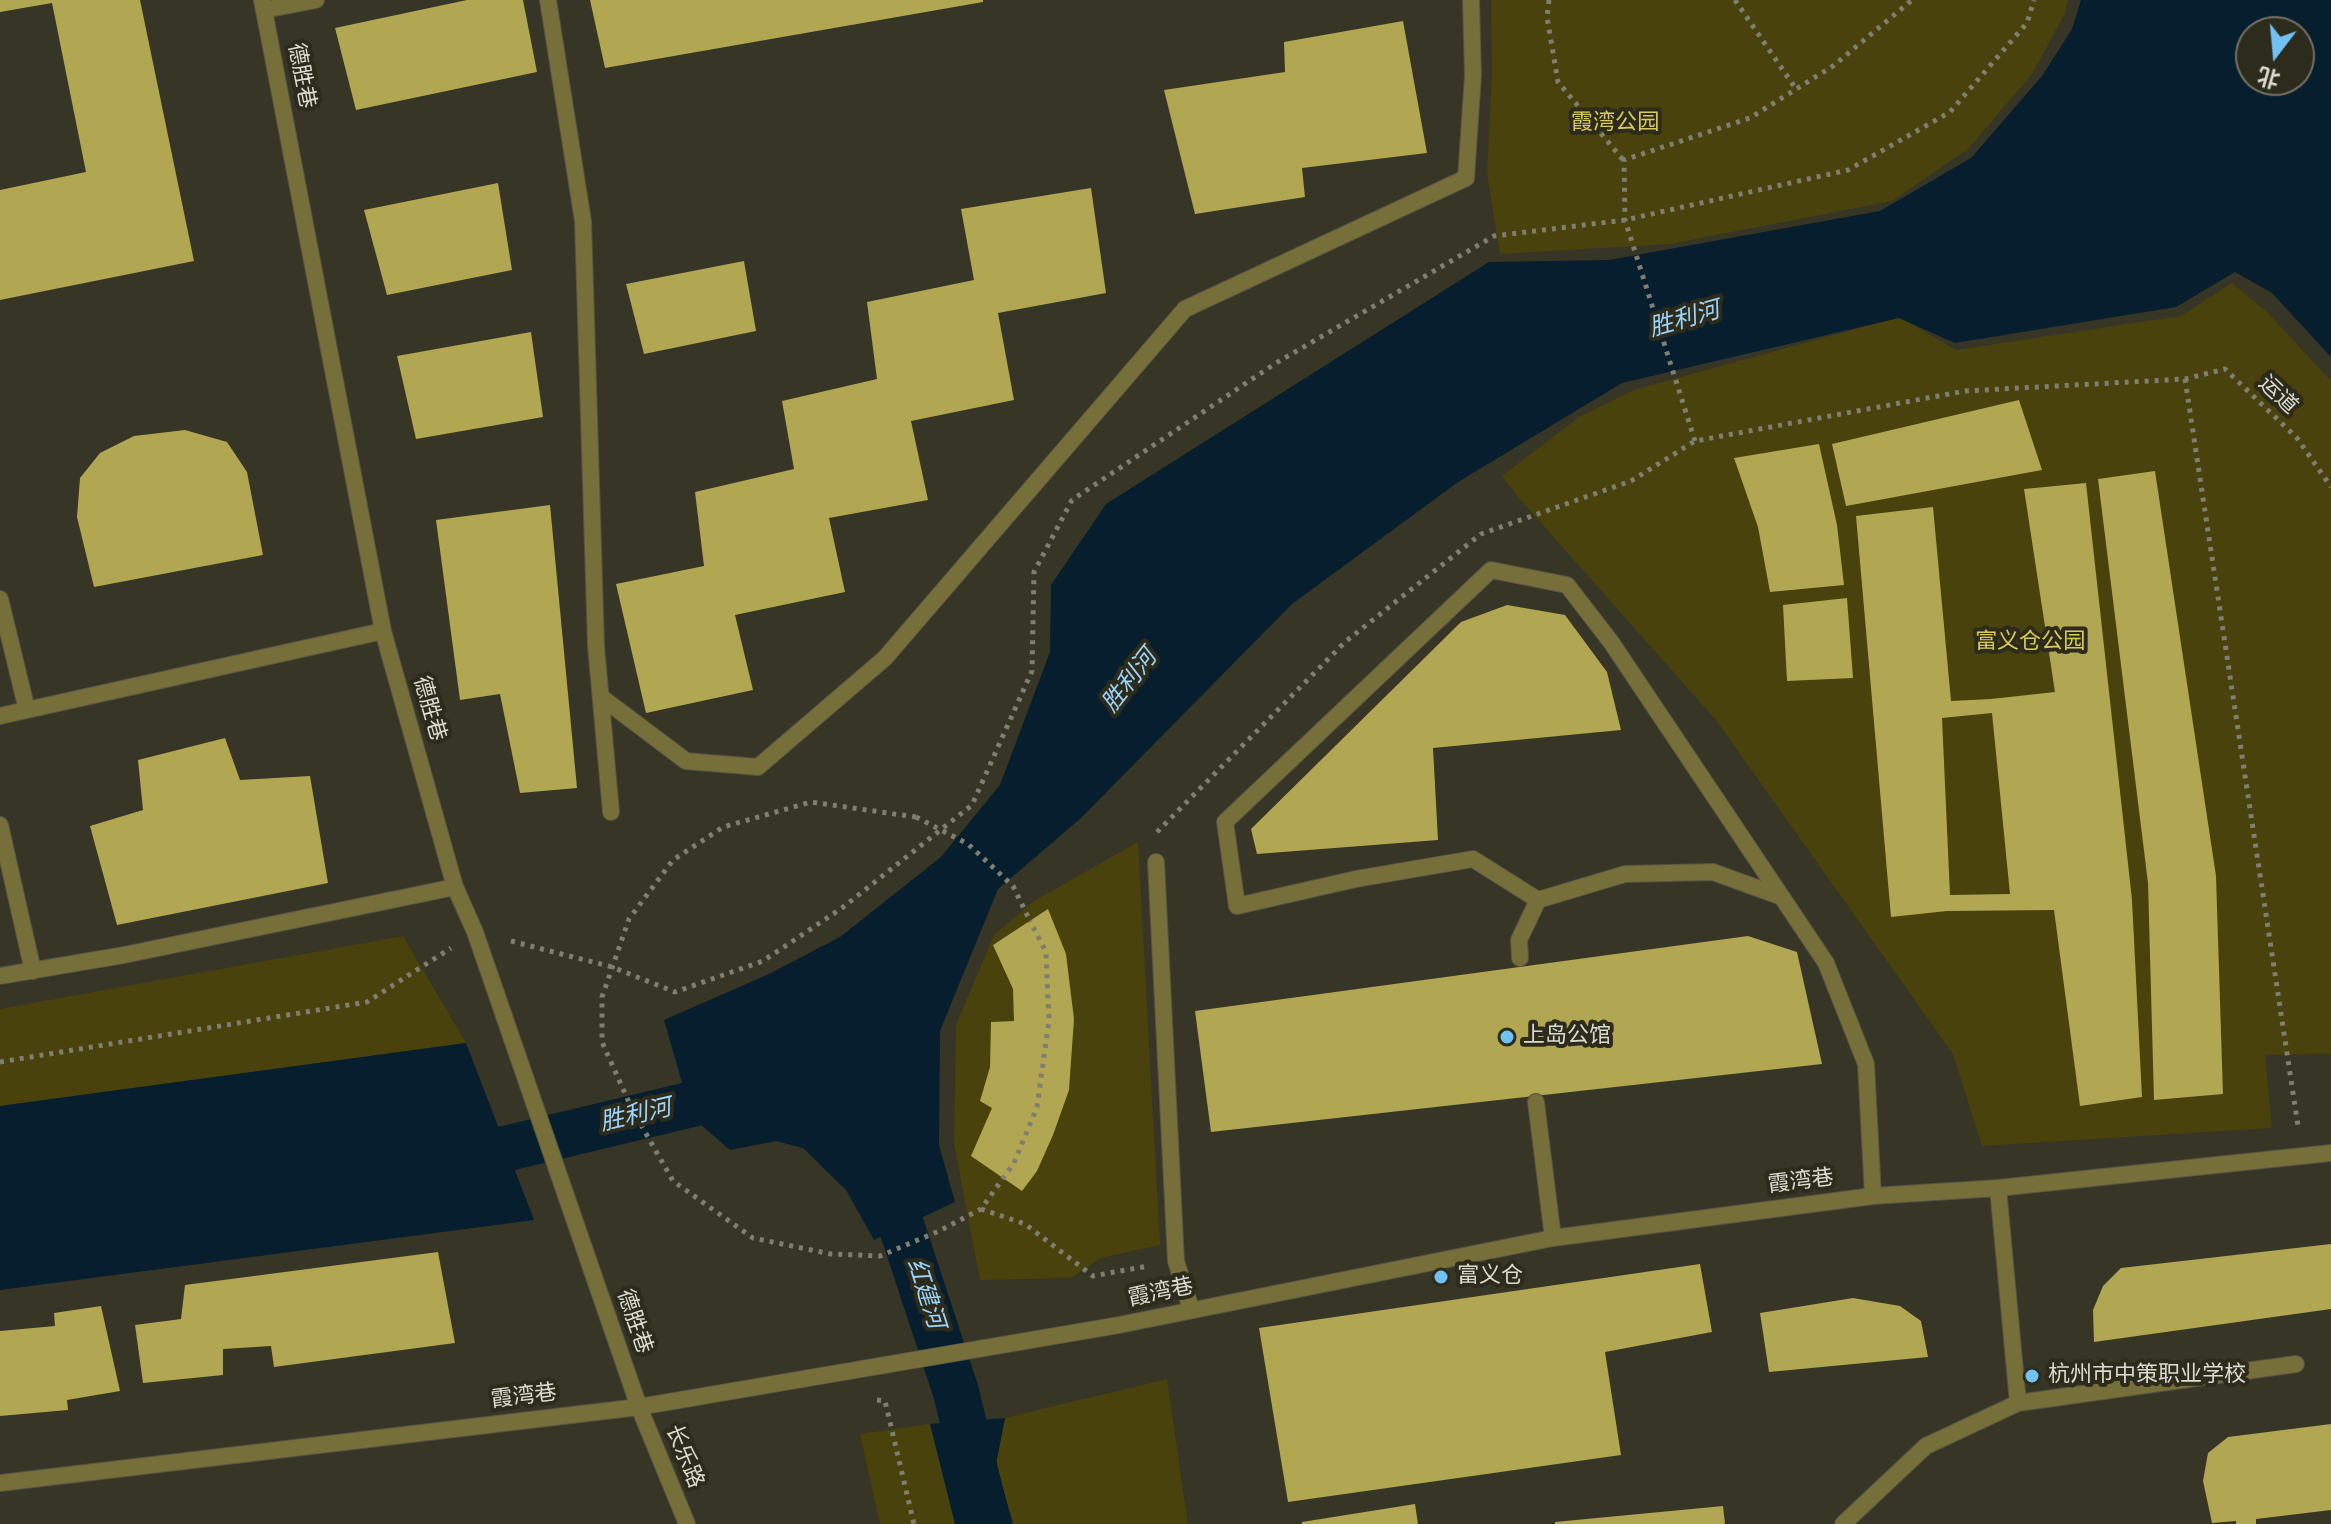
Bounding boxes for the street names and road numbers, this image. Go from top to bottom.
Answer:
street label: 德胜巷 [281,41,319,111]
street label: 运道 [2252,371,2302,421]
street label: 德胜巷 [406,674,450,744]
street label: 霞湾巷 [1767,1166,1835,1200]
street label: 霞湾巷 [1126,1274,1196,1314]
street label: 德胜巷 [610,1287,656,1357]
street label: 霞湾巷 [490,1381,558,1415]
street label: 长乐路 [658,1421,708,1493]

